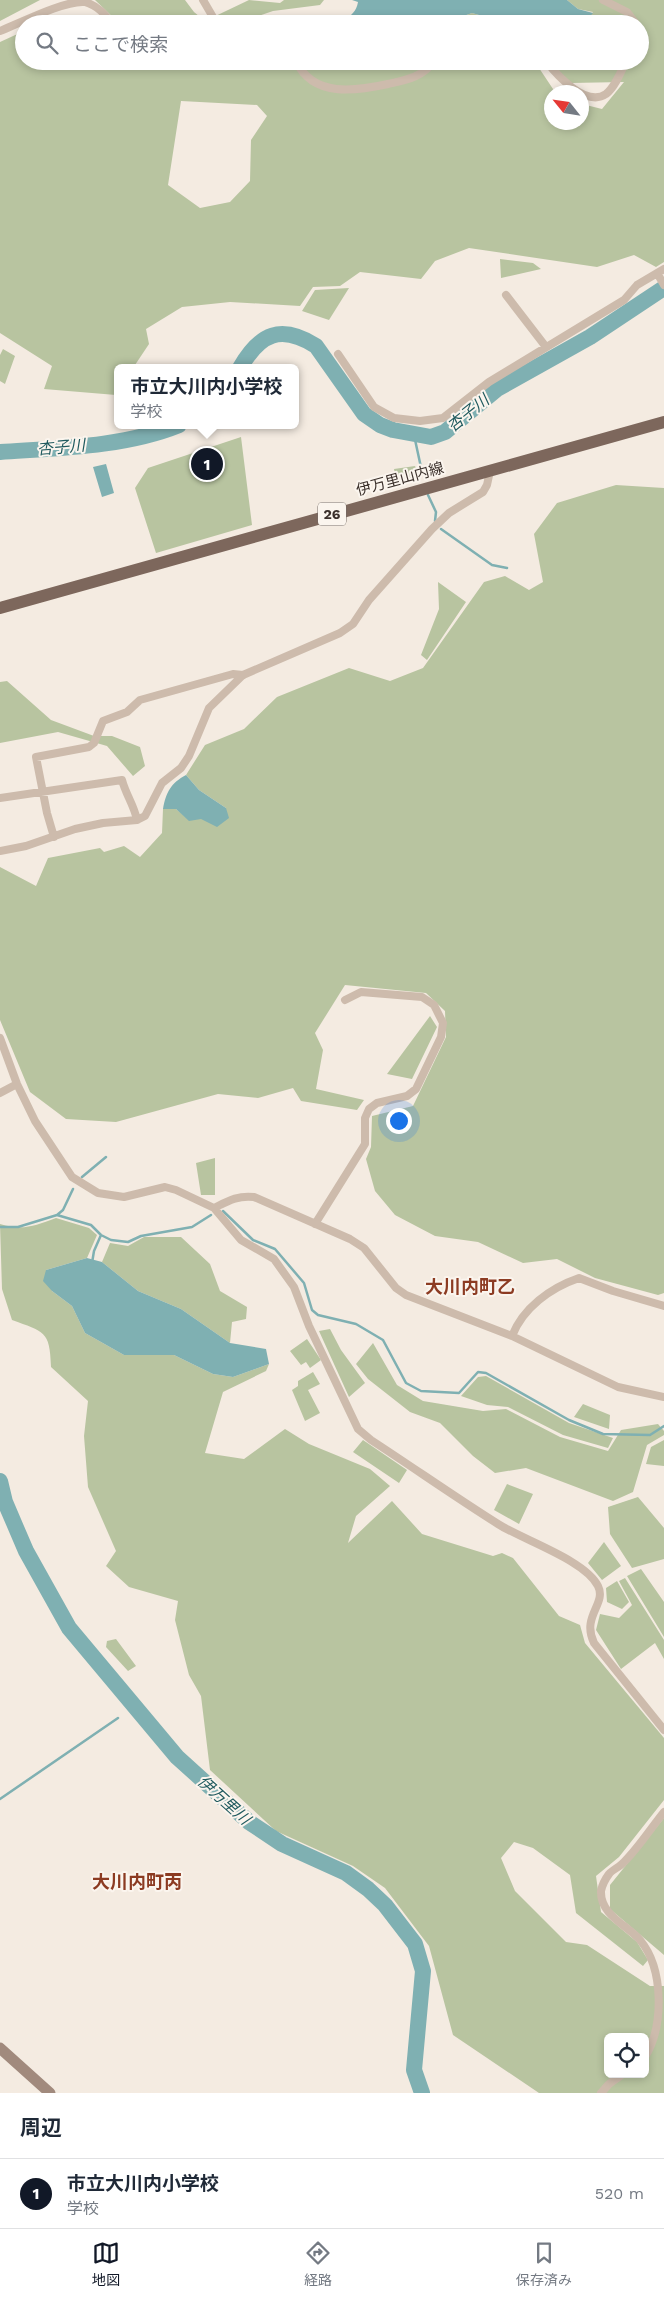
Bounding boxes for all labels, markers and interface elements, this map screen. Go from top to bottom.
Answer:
search box [15,15,649,70]
icon: search [33,29,61,57]
text: ここで検索 [73,33,168,56]
north arrow [544,85,589,130]
popup [114,364,299,429]
text: 市立大川内小学校 [130,375,283,398]
water label: 杏子川 [443,389,494,435]
text: 学校 [130,402,163,421]
water label: 杏子川 [36,435,88,459]
pin: 1 [191,445,223,483]
street label: 伊万里山内線 [354,459,446,499]
road number: 26 [318,502,346,526]
your location [386,1108,412,1134]
district label: 大川内町乙 [425,1276,515,1297]
water label: 伊万里川 [194,1772,256,1830]
district label: 大川内町丙 [92,1871,182,1892]
map controls [604,2033,649,2078]
button: locate [604,2033,649,2078]
text: 周辺 [20,2115,62,2140]
text: 市立大川内小学校 [67,2172,219,2195]
text: 1 [33,2184,39,2203]
text: 520 m [595,2184,644,2203]
text: 学校 [67,2199,99,2218]
tab: 地図 [92,2239,120,2289]
tab: 経路 [304,2239,332,2289]
tab: 保存済み [516,2239,572,2289]

